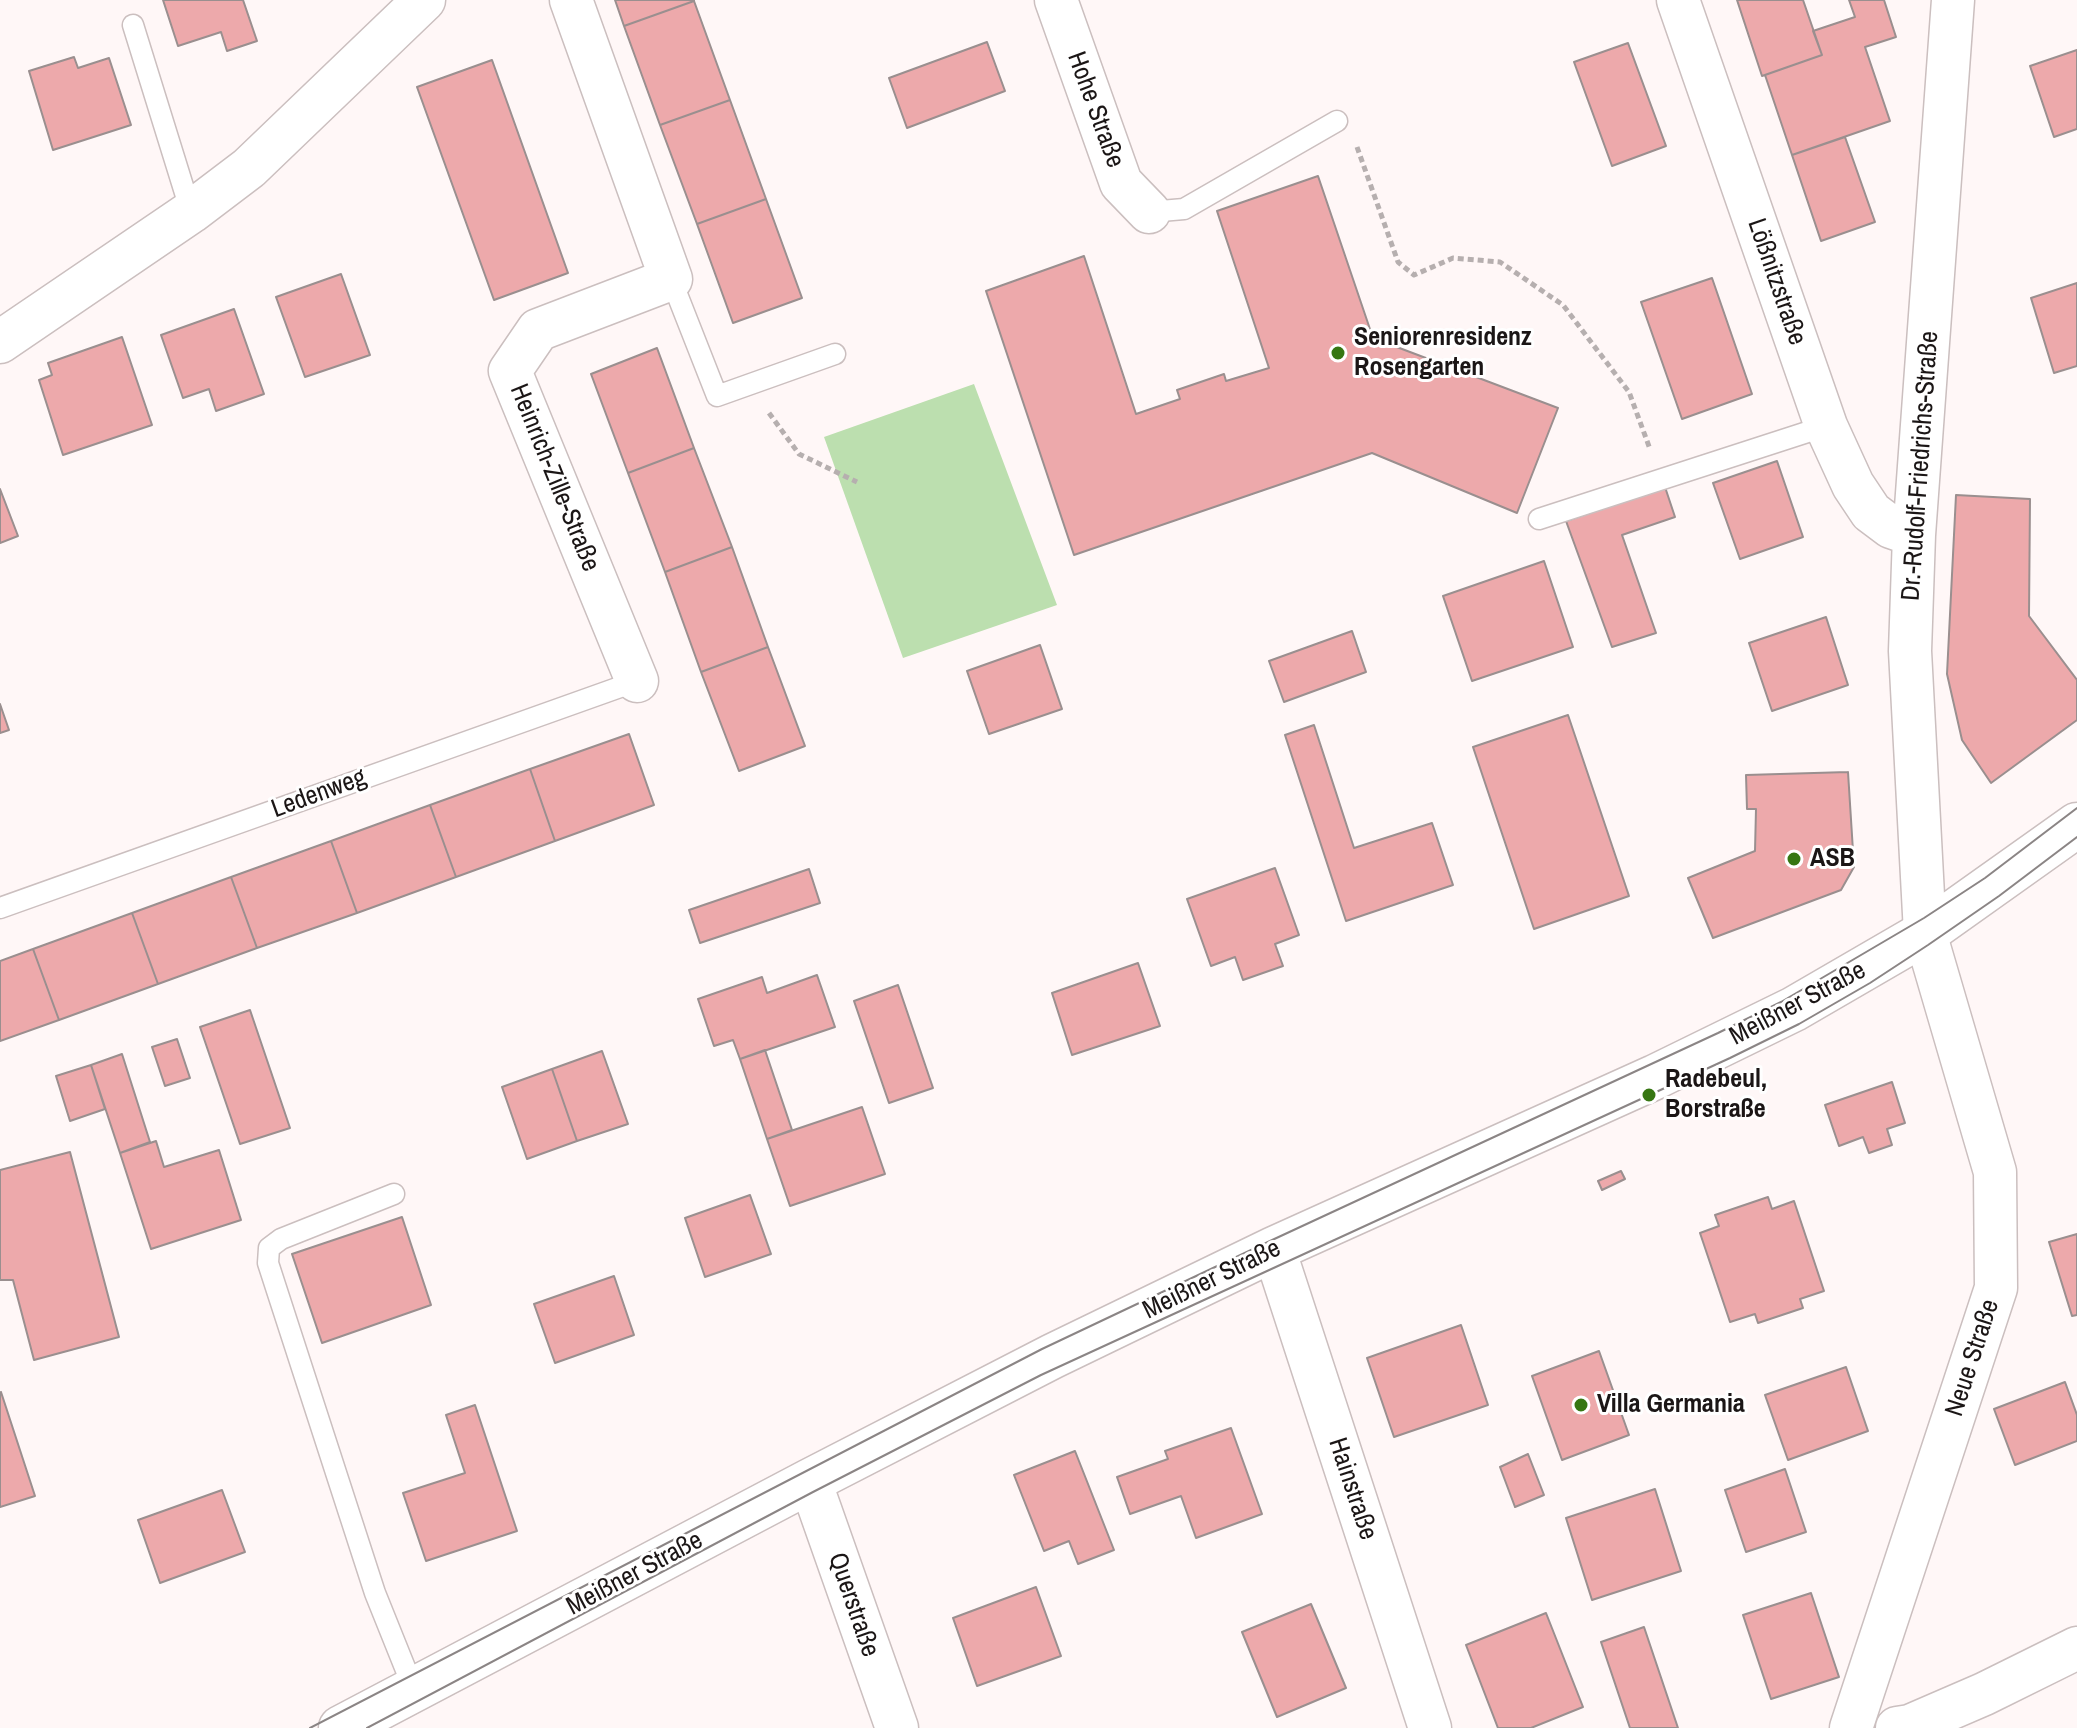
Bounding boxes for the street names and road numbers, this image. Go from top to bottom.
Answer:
street label: Hohe Straße [1060,48,1130,172]
street label: Lößnitzstraße [1740,215,1812,349]
street label: Dr.-Rudolf-Friedrichs-Straße [1896,330,1946,602]
street label: Heinrich-Zille-Straße [502,380,606,576]
street label: Ledenweg [267,763,371,825]
street label: Meißner Straße [1725,955,1871,1053]
street label: Meißner Straße [1138,1233,1286,1327]
street label: Neue Straße [1939,1296,2007,1420]
street label: Hainstraße [1321,1434,1383,1544]
street label: Meißner Straße [562,1525,708,1623]
street label: Querstraße [821,1549,885,1661]

